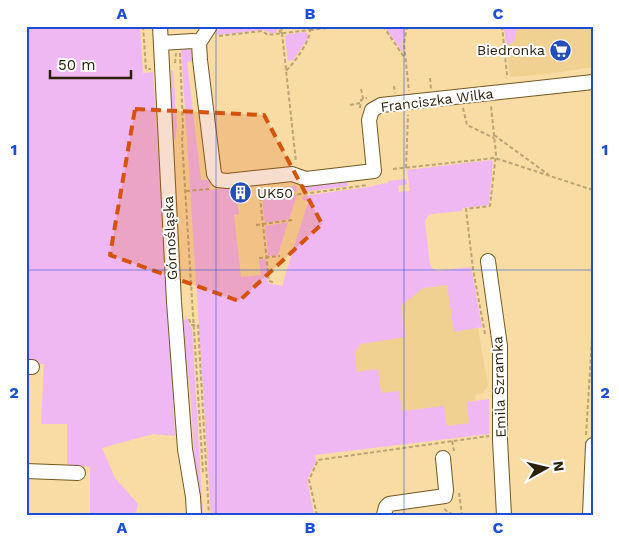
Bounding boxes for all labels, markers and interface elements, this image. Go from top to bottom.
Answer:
text: A [117,4,128,23]
text: B [305,4,316,23]
text: C [493,4,504,23]
supermarket icon: Biedronka [549,38,573,62]
place label: Biedronka [477,42,545,58]
scale bar [50,48,131,80]
text: 50 m [58,56,95,74]
street label: Franciszka Wilka [380,85,494,115]
text: 1 [11,140,17,159]
text: 1 [602,140,608,159]
building icon: UK50 [229,181,253,205]
place label: UK50 [257,185,293,201]
street label: Górnośląska [160,196,180,280]
street label: Emila Szramka [489,336,509,438]
text: 2 [9,383,19,402]
text: 2 [600,383,610,402]
north arrow [522,444,572,494]
text: N [550,460,568,472]
text: A [117,518,128,537]
text: B [305,518,316,537]
text: C [493,518,504,537]

